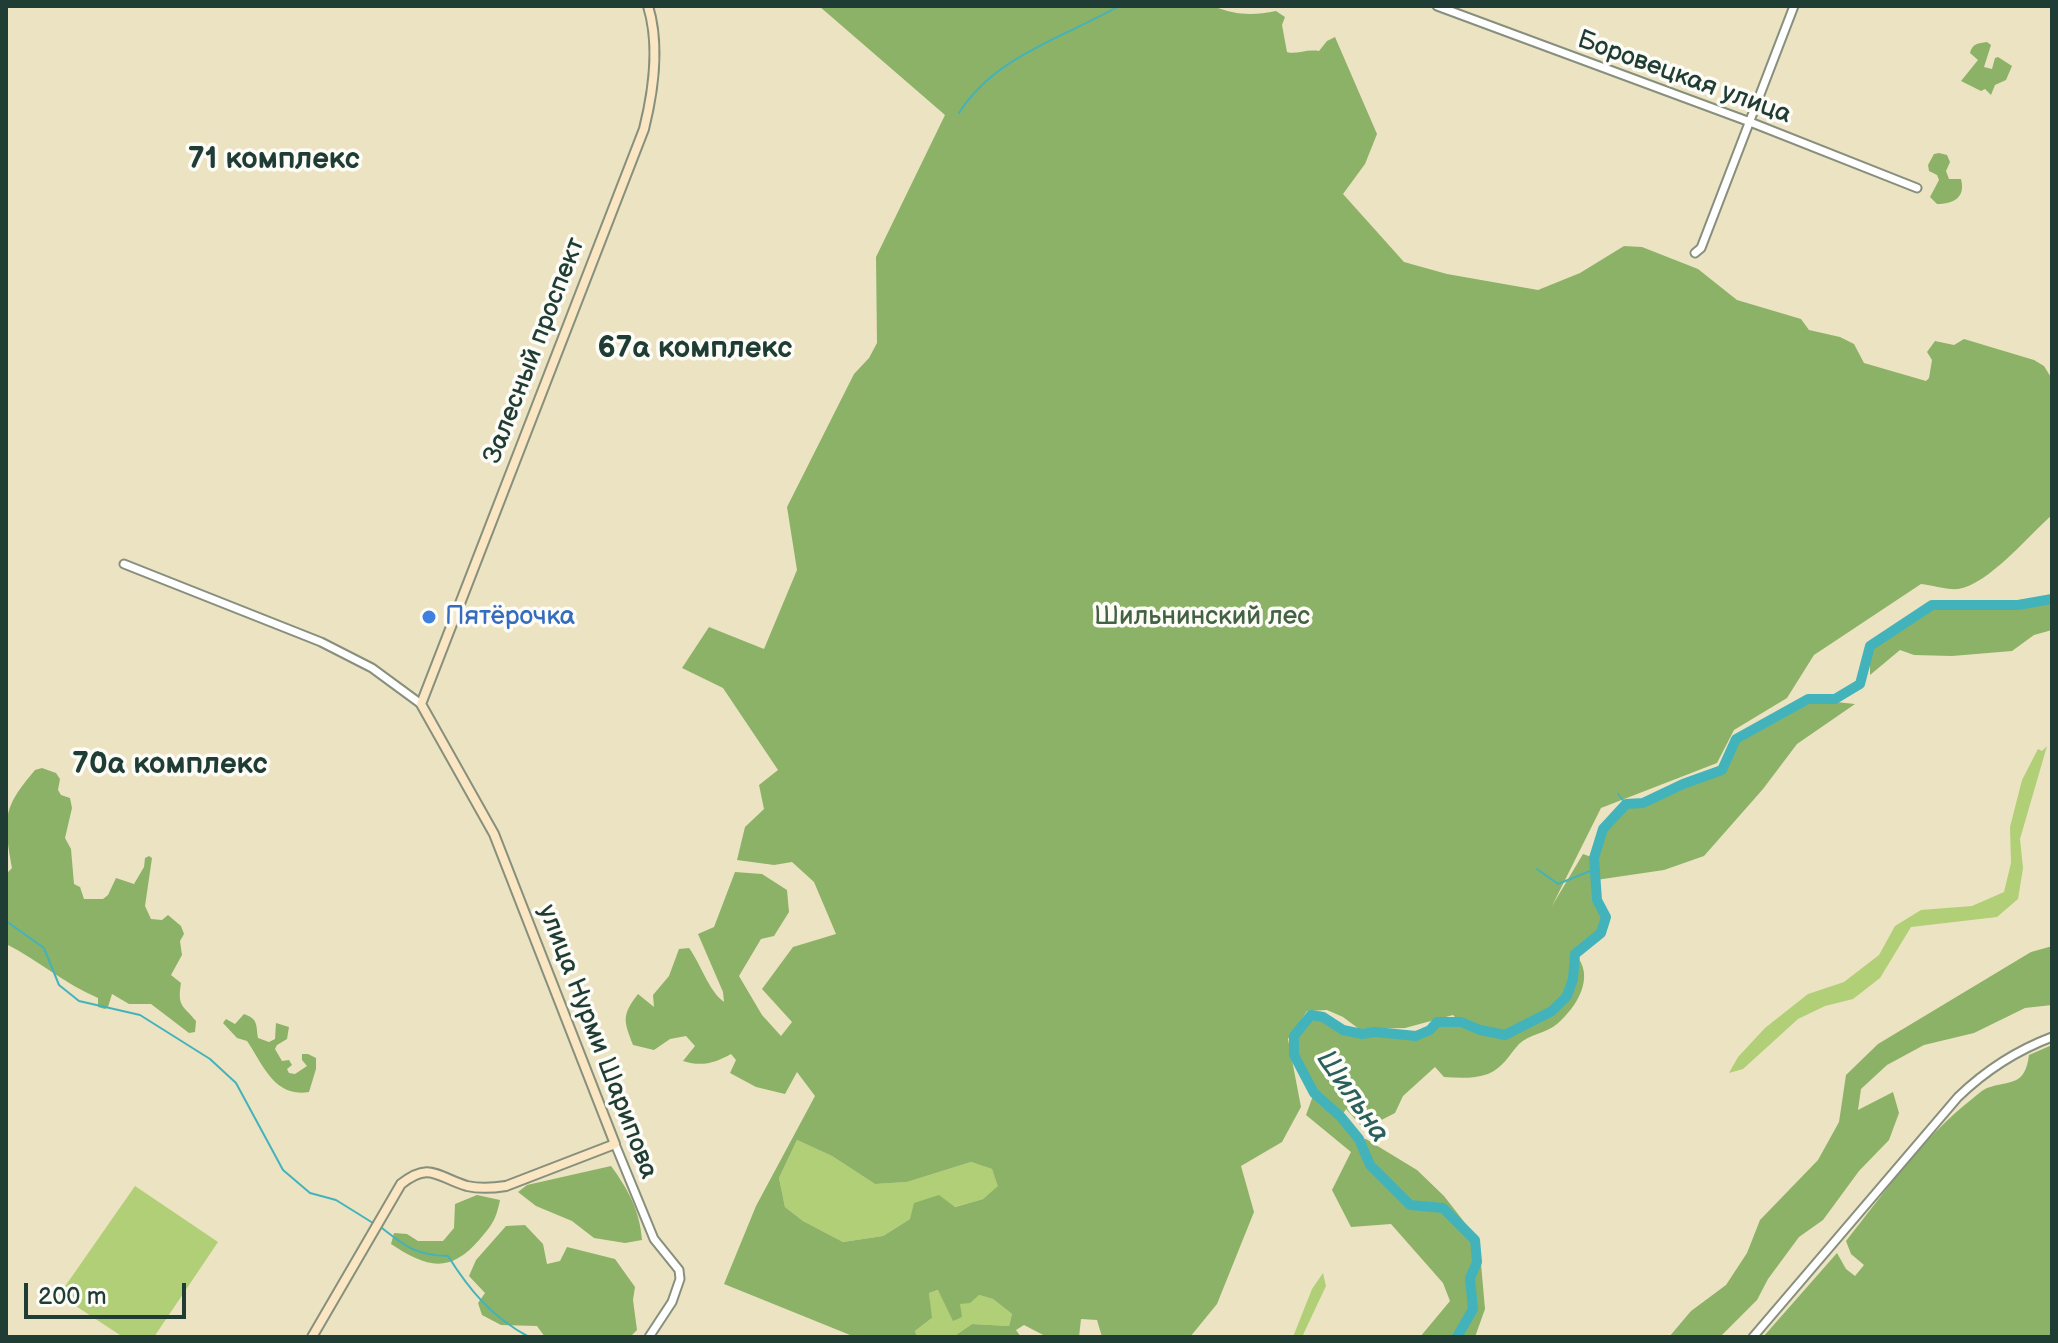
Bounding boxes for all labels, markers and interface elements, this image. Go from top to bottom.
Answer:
street label: Боровецкая улица [1573,25,1795,131]
district label: 71 комплекс [188,142,360,178]
street label: Залесный проспект [478,234,592,468]
district label: 67а комплекс [598,331,792,367]
place label: Пятёрочка [445,601,575,633]
park label: Шильнинский лес [1094,601,1310,633]
marker: Пятёрочка [420,608,438,626]
district label: 70а комплекс [72,747,268,783]
street label: улица Нурми Шарипова [530,901,664,1183]
water label: Шильна [1308,1044,1396,1150]
scale bar [28,1267,190,1317]
text: 200 m [38,1282,107,1311]

